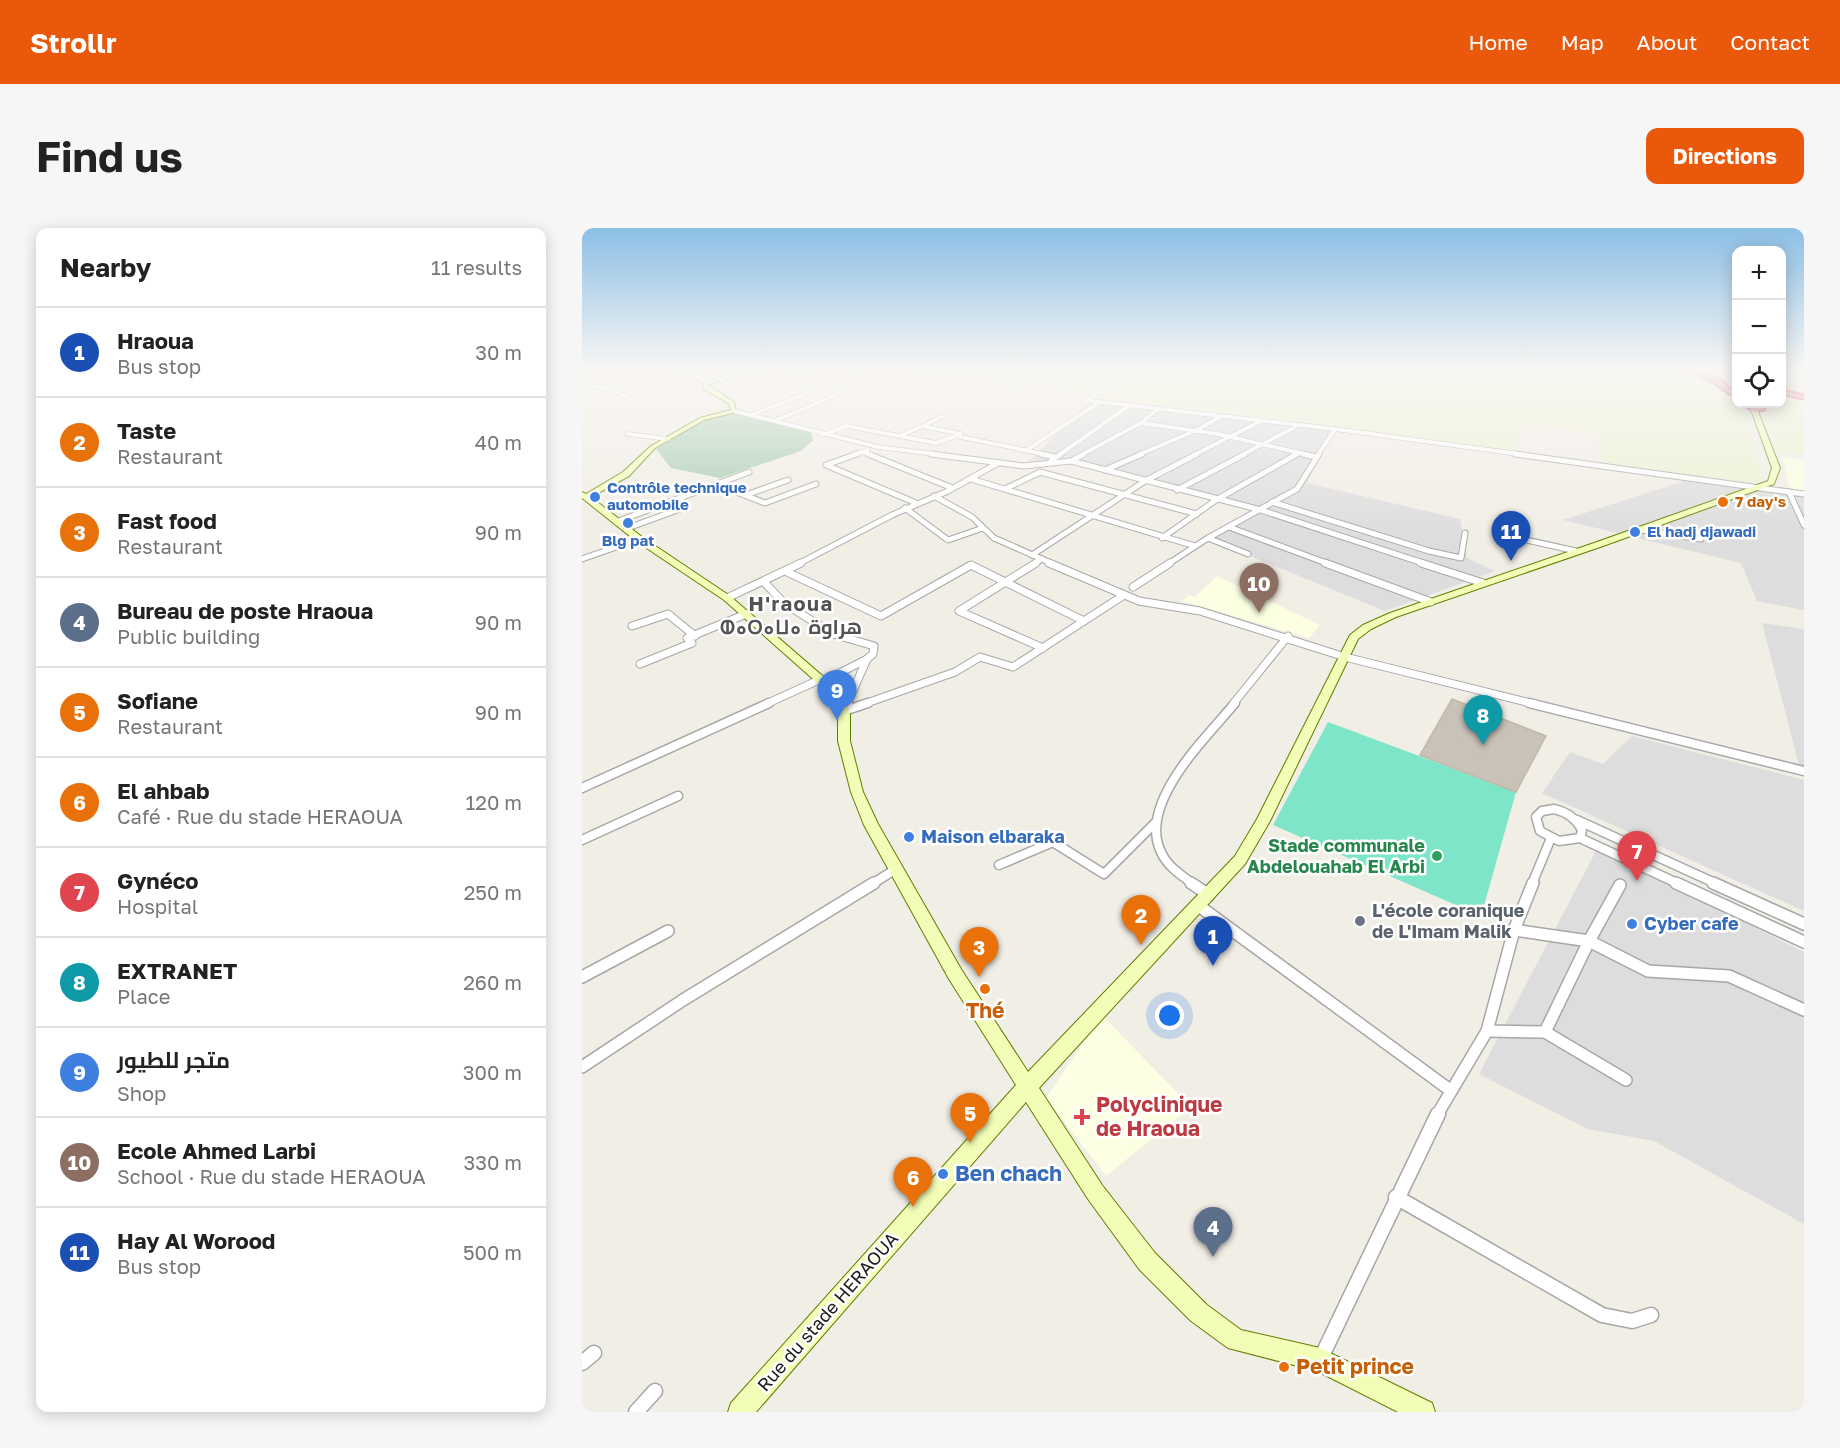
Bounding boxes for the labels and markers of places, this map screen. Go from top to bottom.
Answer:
place label: Contrôle technique automobile [607,478,747,513]
marker: Contrôle technique automobile [588,490,602,504]
place label: 7 day's [1735,492,1786,510]
marker: 7 day's [1716,495,1730,509]
pin: 11 [1492,512,1530,561]
marker: Blg pat [621,516,635,530]
place label: El hadj djawadi [1647,522,1756,540]
marker: El hadj djawadi [1628,525,1642,539]
place label: Blg pat [602,531,654,549]
pin: 10 [1240,564,1278,613]
pin: 9 [818,670,856,720]
pin: 8 [1464,696,1502,745]
place label: Maison elbaraka [921,825,1065,847]
marker: Maison elbaraka [902,830,916,844]
pin: 7 [1618,832,1656,881]
place label: Stade communale Abdelouahab El Arbi [1247,834,1425,877]
marker: Stade communale Abdelouahab El Arbi [1430,849,1444,863]
pin: 2 [1122,896,1160,945]
place label: L'école coranique de L'Imam Malik [1372,899,1525,942]
place label: Cyber cafe [1644,912,1739,934]
marker: L'école coranique de L'Imam Malik [1353,914,1367,928]
pin: 1 [1194,916,1232,966]
marker: Cyber cafe [1625,917,1639,931]
pin: 3 [960,928,998,977]
marker: Thé [978,982,992,996]
place label: Thé [966,997,1004,1023]
place label: Polyclinique de Hraoua [1096,1091,1222,1141]
pin: 5 [950,1094,990,1143]
marker: Polyclinique de Hraoua [1073,1108,1091,1126]
pin: 6 [894,1158,932,1207]
place label: Ben chach [955,1160,1062,1186]
marker: Ben chach [936,1167,950,1181]
pin: 4 [1194,1208,1232,1257]
place label: Petit prince [1296,1353,1414,1379]
marker: Petit prince [1277,1360,1291,1374]

